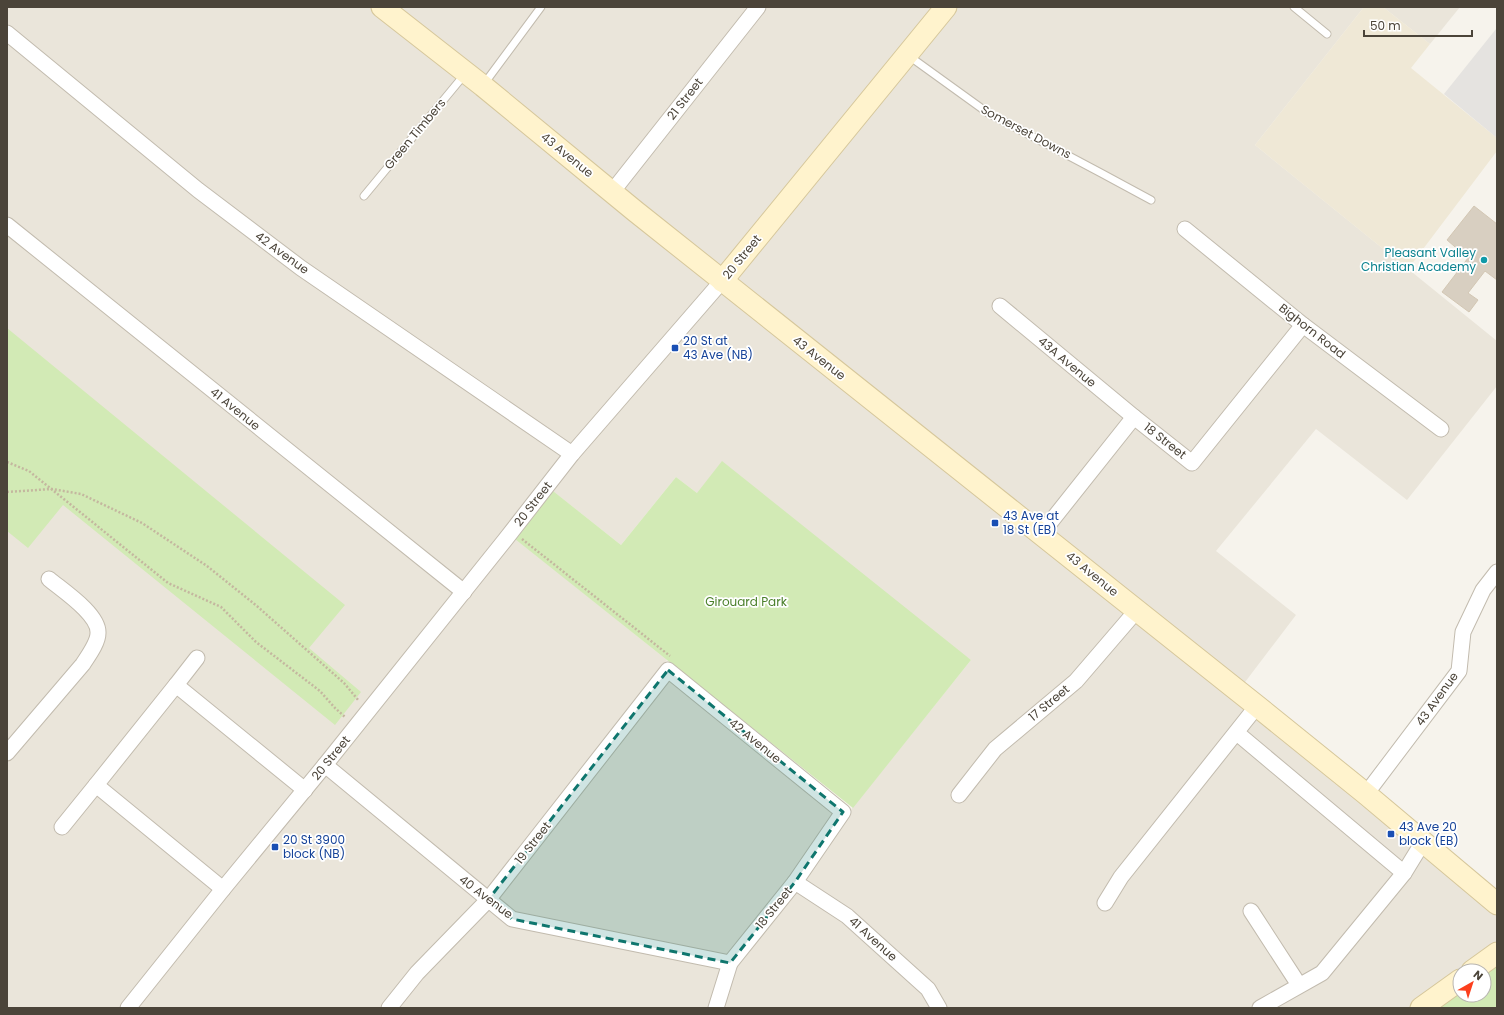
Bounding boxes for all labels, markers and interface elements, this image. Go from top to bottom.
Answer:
scale bar [1364,12,1472,38]
text: 50 m [1370,17,1401,34]
street label: 21 Street [663,74,706,123]
street label: Green Timbers [380,95,449,173]
street label: Somerset Downs [978,101,1074,163]
street label: 43 Avenue [538,128,597,181]
street label: 42 Avenue [252,227,313,278]
street label: 20 Street [718,231,765,283]
place label: Pleasant Valley Christian Academy [1361,244,1476,275]
marker: Pleasant Valley Christian Academy [1479,255,1489,265]
street label: Bighorn Road [1275,299,1349,362]
place label: 20 St at 43 Ave (NB) [683,332,753,363]
street label: 43 Avenue [789,332,849,384]
street label: 43A Avenue [1035,332,1100,391]
marker: 20 St at 43 Ave (NB) [670,343,680,353]
street label: 41 Avenue [207,383,264,434]
street label: 18 Street [1140,419,1190,463]
street label: 20 Street [510,478,556,530]
place label: 43 Ave at 18 St (EB) [1003,507,1059,538]
marker: 43 Ave at 18 St (EB) [990,518,1000,528]
street label: 43 Avenue [1063,547,1122,600]
park label: Girouard Park [705,593,788,610]
street label: 43 Avenue [1411,668,1462,729]
street label: 17 Street [1025,680,1073,725]
street label: 42 Avenue [726,714,785,767]
street label: 20 Street [307,732,354,784]
street label: 19 Street [511,818,555,868]
place label: 43 Ave 20 block (EB) [1399,818,1459,849]
marker: 43 Ave 20 block (EB) [1386,829,1396,839]
place label: 20 St 3900 block (NB) [283,831,345,862]
marker: 20 St 3900 block (NB) [270,842,280,852]
street label: 40 Avenue [456,871,517,922]
street label: 18 Street [751,883,796,932]
street label: 41 Avenue [845,912,901,965]
north arrow [1452,963,1492,1003]
text: N [1470,966,1487,984]

